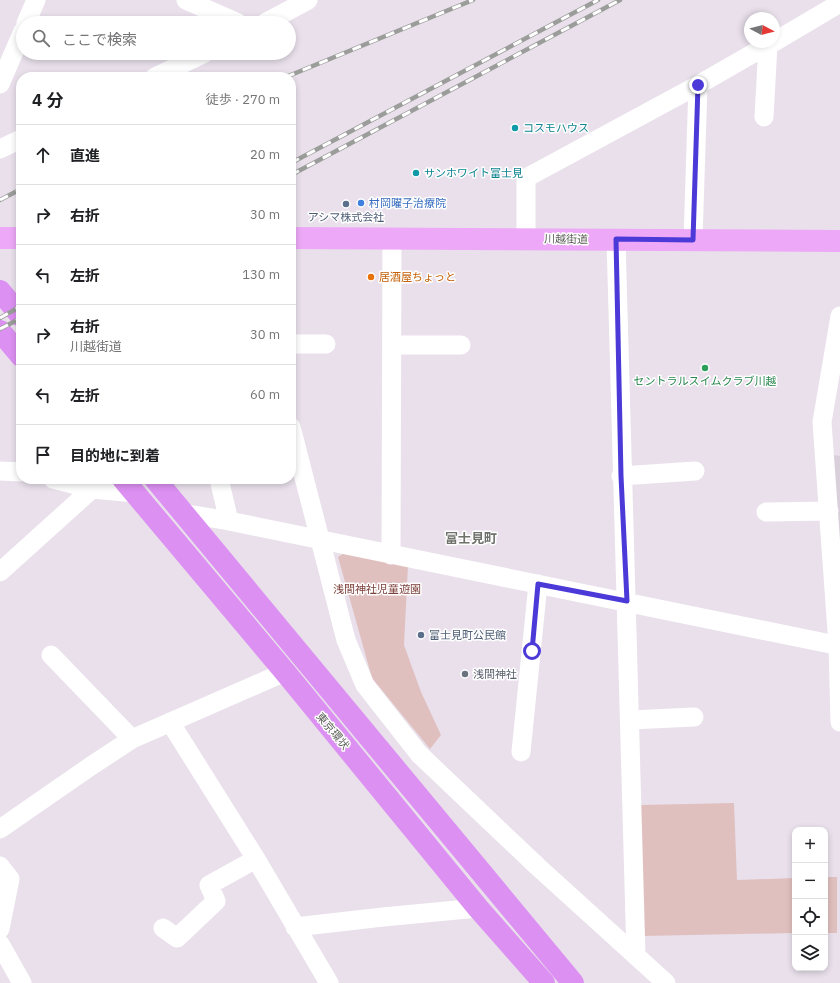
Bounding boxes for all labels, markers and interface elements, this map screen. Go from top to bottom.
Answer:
north arrow [744,12,780,48]
search box [16,16,296,60]
icon: search [30,27,52,49]
text: ここで検索 [62,30,137,49]
route end [689,76,707,94]
text: 4 分 [32,89,63,111]
text: 徒歩 · 270 m [206,91,280,108]
place label: コスモハウス [523,121,589,135]
marker: コスモハウス [510,123,520,133]
icon: ahead [32,144,54,166]
text: 直進 [70,146,100,165]
text: 20 m [250,146,280,163]
place label: サンホワイト富士見 [424,166,523,180]
marker: サンホワイト富士見 [411,168,421,178]
place label: 村岡曜子治療院 [369,196,446,210]
marker: 村岡曜子治療院 [356,198,366,208]
marker: アシマ株式会社 [341,199,351,209]
icon: right [32,204,54,226]
text: 右折 [70,206,100,225]
text: 30 m [250,206,280,223]
place label: アシマ株式会社 [308,210,384,224]
street label: 川越街道 [544,232,588,246]
icon: left [32,264,54,286]
text: 左折 [70,266,100,285]
text: 130 m [242,266,280,283]
place label: 居酒屋ちょっと [379,270,456,284]
marker: 居酒屋ちょっと [366,272,376,282]
text: 右折 [70,317,100,336]
icon: right [32,324,54,346]
text: 30 m [250,326,280,343]
text: 川越街道 [70,338,122,355]
marker: セントラルスイムクラブ川越 [700,363,710,373]
place label: セントラルスイムクラブ川越 [634,374,776,388]
icon: left [32,384,54,406]
text: 左折 [70,386,100,405]
text: 60 m [250,386,280,403]
icon: arrive [32,444,54,466]
text: 目的地に到着 [70,446,160,465]
district label: 富士見町 [445,530,497,547]
park label: 浅間神社児童遊園 [333,582,421,596]
place label: 富士見町公民館 [429,628,506,642]
marker: 富士見町公民館 [416,630,426,640]
route start [523,642,541,660]
place label: 浅間神社 [473,667,517,681]
marker: 浅間神社 [460,669,470,679]
street label: 東京環状 [313,710,353,753]
map controls [792,827,828,971]
button: + [792,827,828,863]
button: − [792,863,828,899]
button: locate [792,899,828,935]
button: layers [792,935,828,971]

